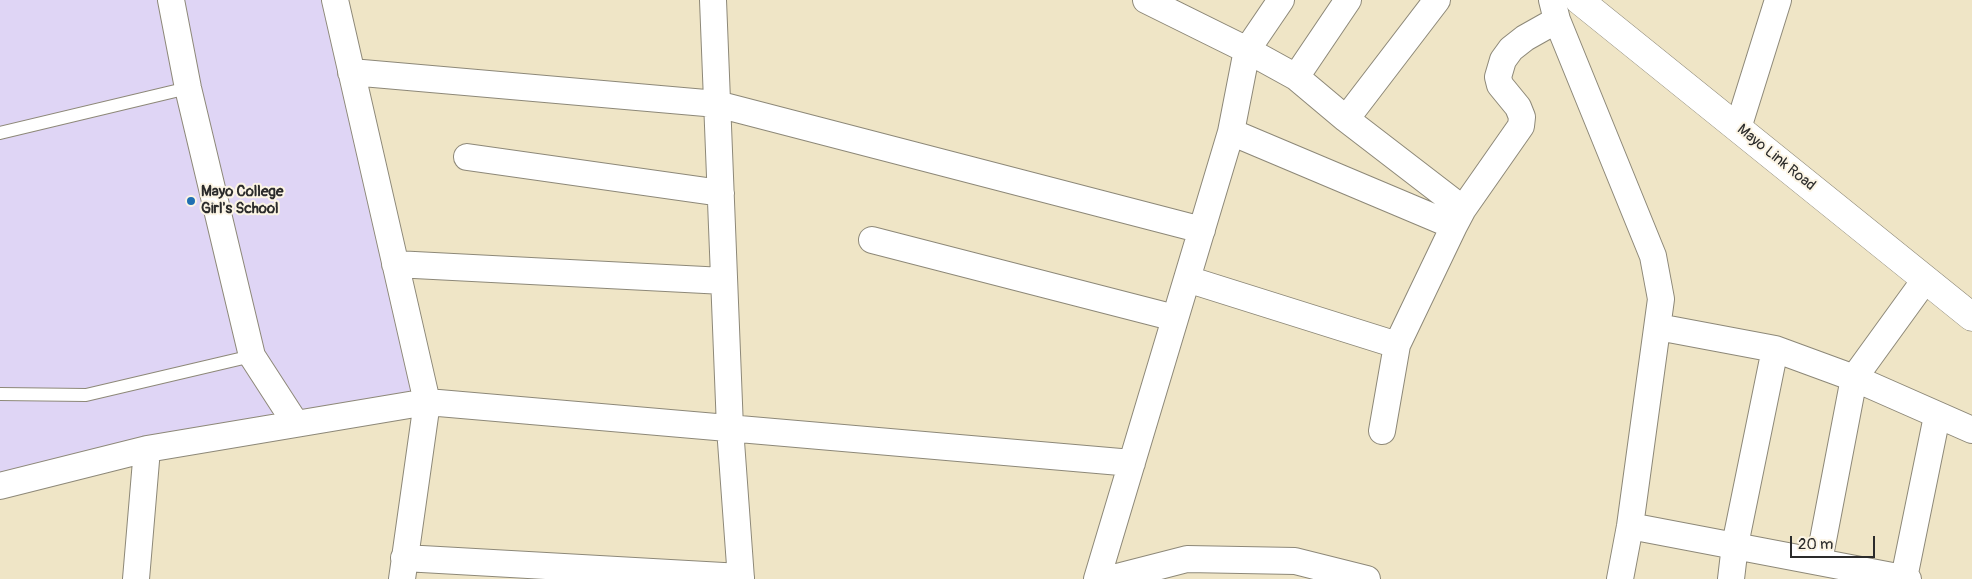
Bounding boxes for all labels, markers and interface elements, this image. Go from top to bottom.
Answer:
street label: Mayo Link Road [1733,121,1819,195]
place label: Mayo College Girl's School [201,183,283,218]
marker: Mayo College Girl's School [185,195,197,207]
scale bar [1792,526,1877,558]
text: 20 m [1798,535,1833,554]

